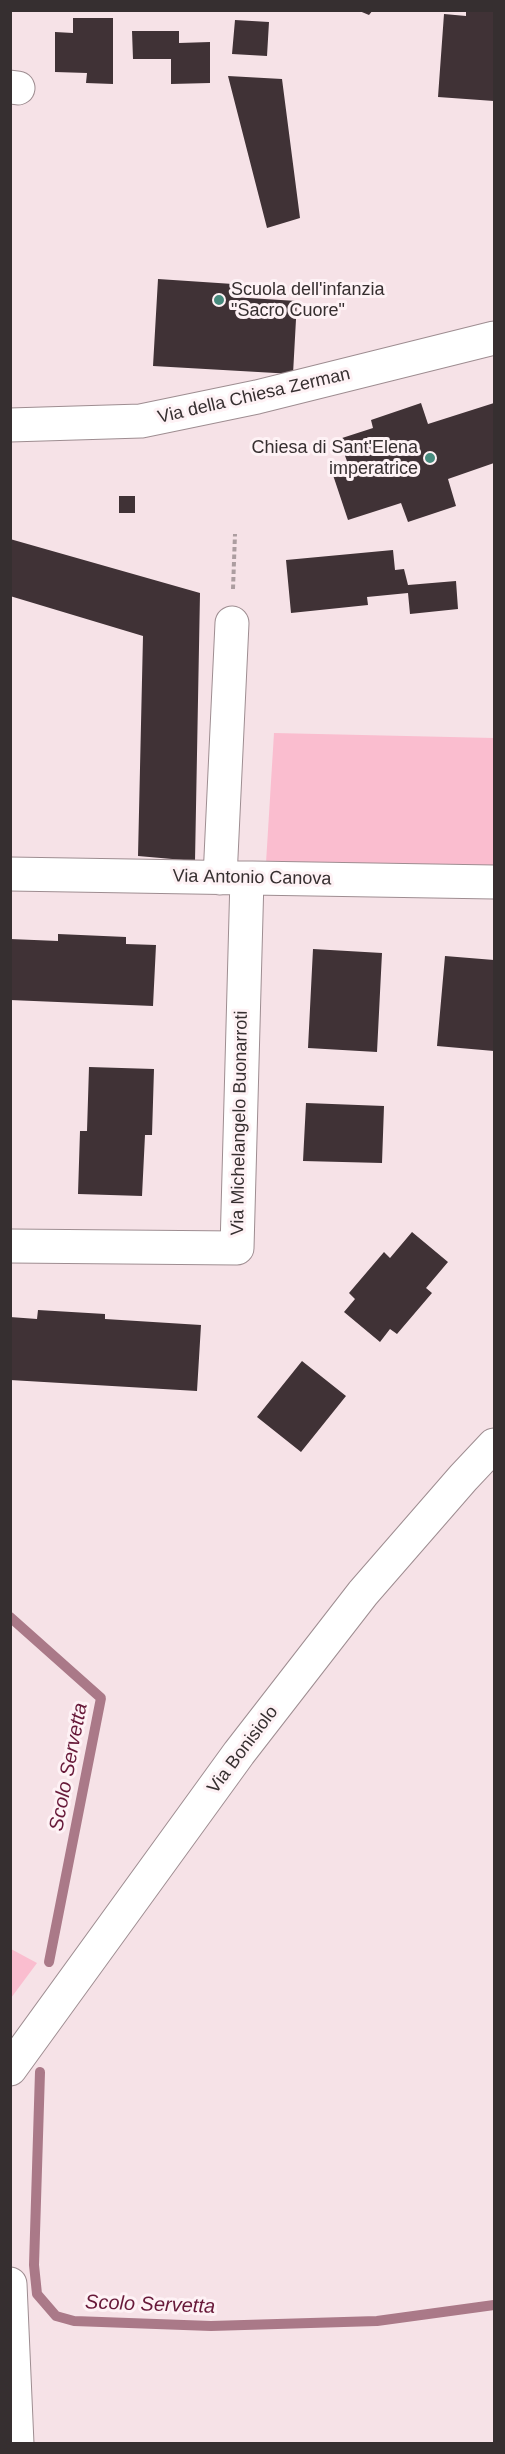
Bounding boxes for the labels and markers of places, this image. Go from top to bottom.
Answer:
place label: Scuola dell'infanzia "Sacro Cuore" [231,279,385,322]
marker: Scuola dell'infanzia "Sacro Cuore" [212,293,226,307]
place label: Chiesa di Sant'Elena imperatrice [251,437,418,480]
marker: Chiesa di Sant'Elena imperatrice [423,451,437,465]

